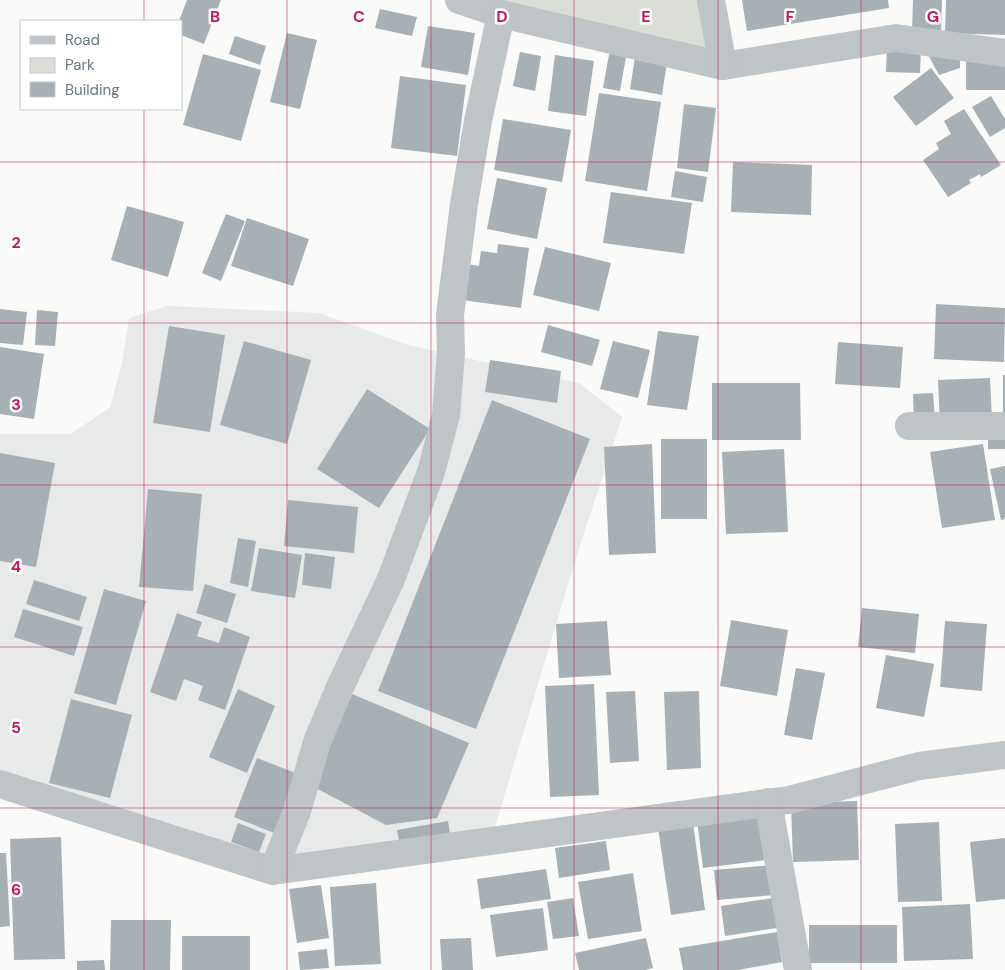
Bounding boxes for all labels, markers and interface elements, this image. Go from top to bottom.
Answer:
text: B [210,6,220,27]
text: C [353,6,365,27]
text: D [496,6,508,27]
text: E [641,6,651,27]
text: F [786,6,795,27]
text: G [927,6,939,27]
legend [20,20,182,110]
text: Road [65,30,100,50]
text: Park [65,55,95,75]
text: Building [65,80,120,100]
text: 2 [11,232,21,253]
text: 3 [11,394,21,415]
text: 4 [11,556,21,577]
text: 5 [11,717,21,738]
text: 6 [11,879,21,900]

